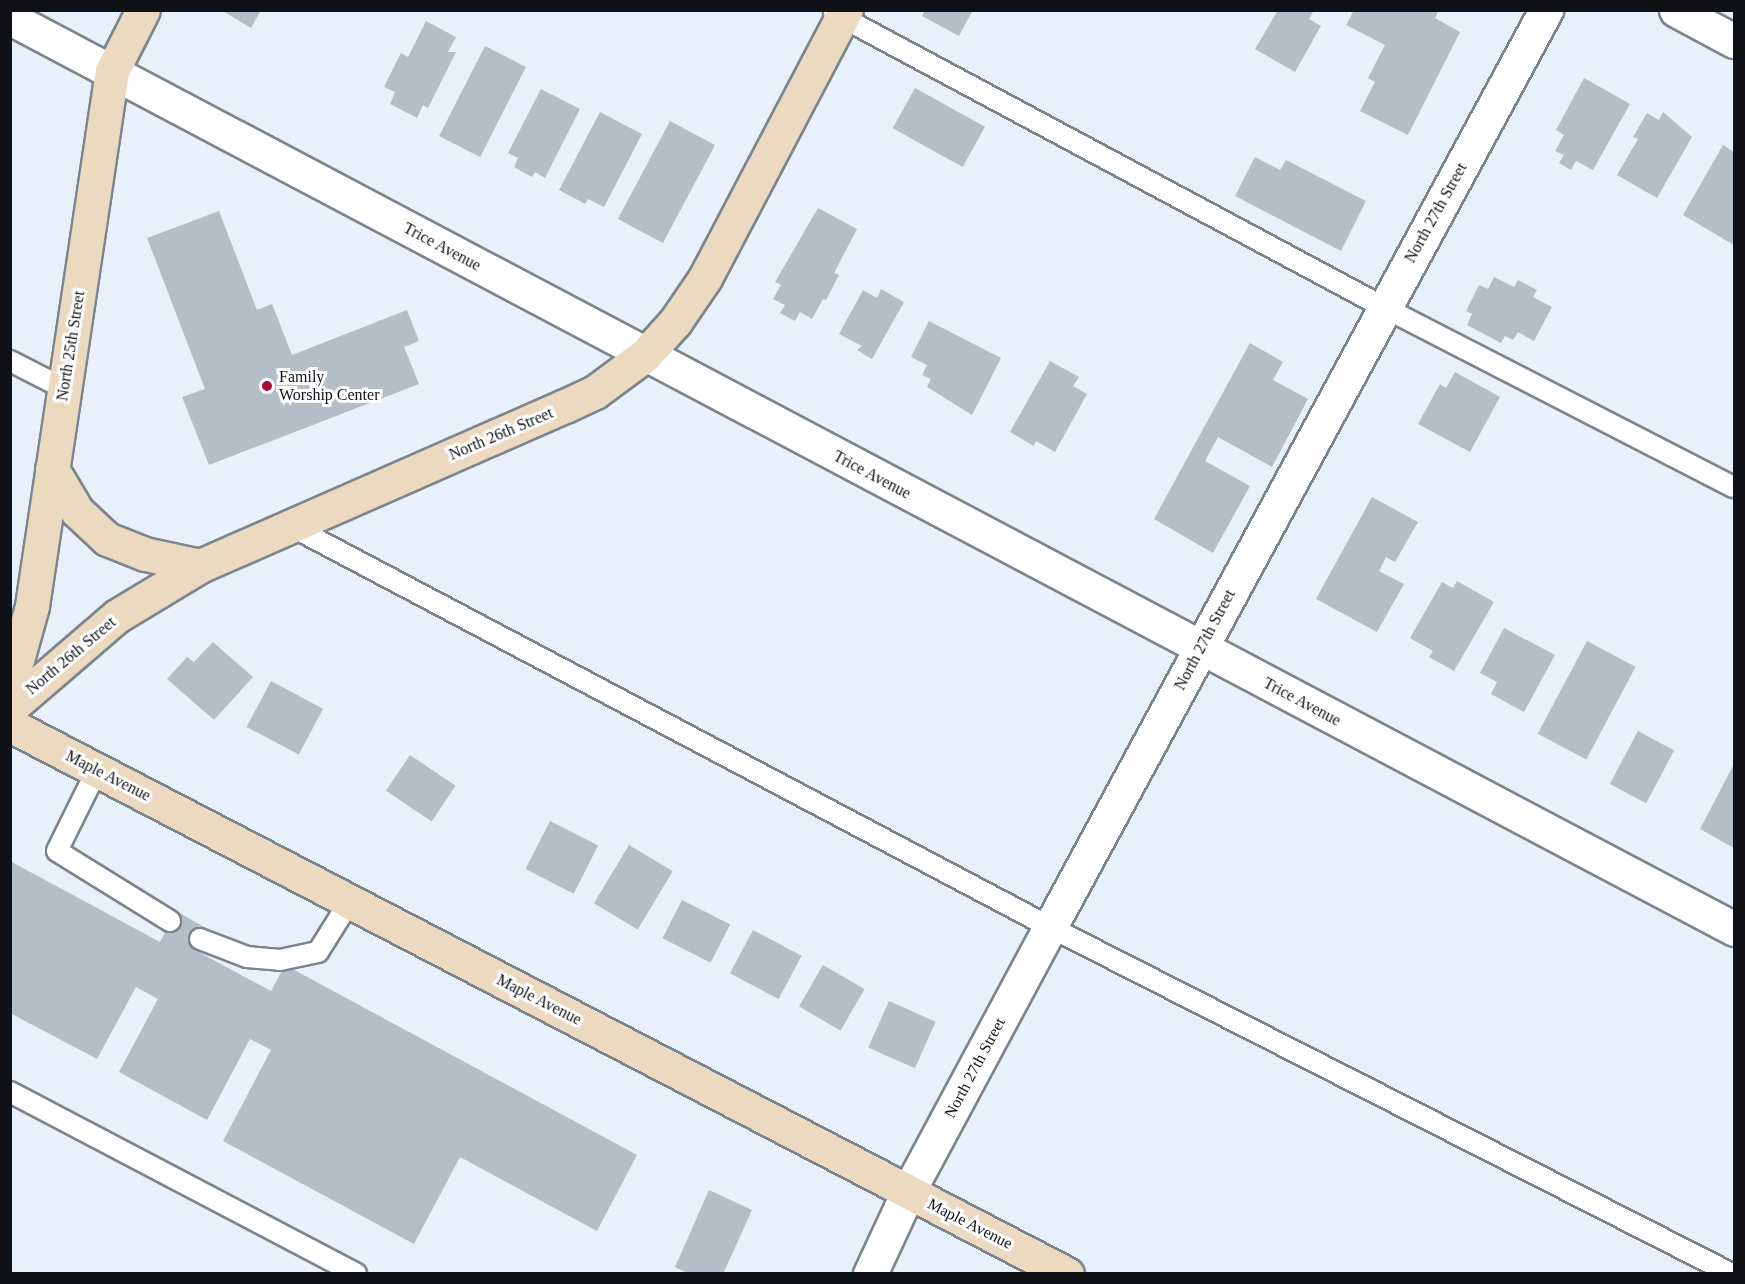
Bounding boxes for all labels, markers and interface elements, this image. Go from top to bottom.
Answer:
street label: North 27th Street [1401,160,1471,266]
street label: Trice Avenue [400,218,484,276]
street label: North 25th Street [53,290,89,402]
place label: Family Worship Center [279,367,379,405]
marker: Family Worship Center [260,379,274,393]
street label: North 26th Street [446,403,556,465]
street label: Trice Avenue [830,446,914,504]
street label: North 27th Street [1170,586,1240,694]
street label: North 26th Street [22,613,120,699]
street label: Trice Avenue [1260,673,1344,731]
street label: Maple Avenue [62,746,154,806]
street label: Maple Avenue [493,970,585,1030]
street label: North 27th Street [940,1014,1010,1122]
street label: Maple Avenue [924,1194,1016,1254]

